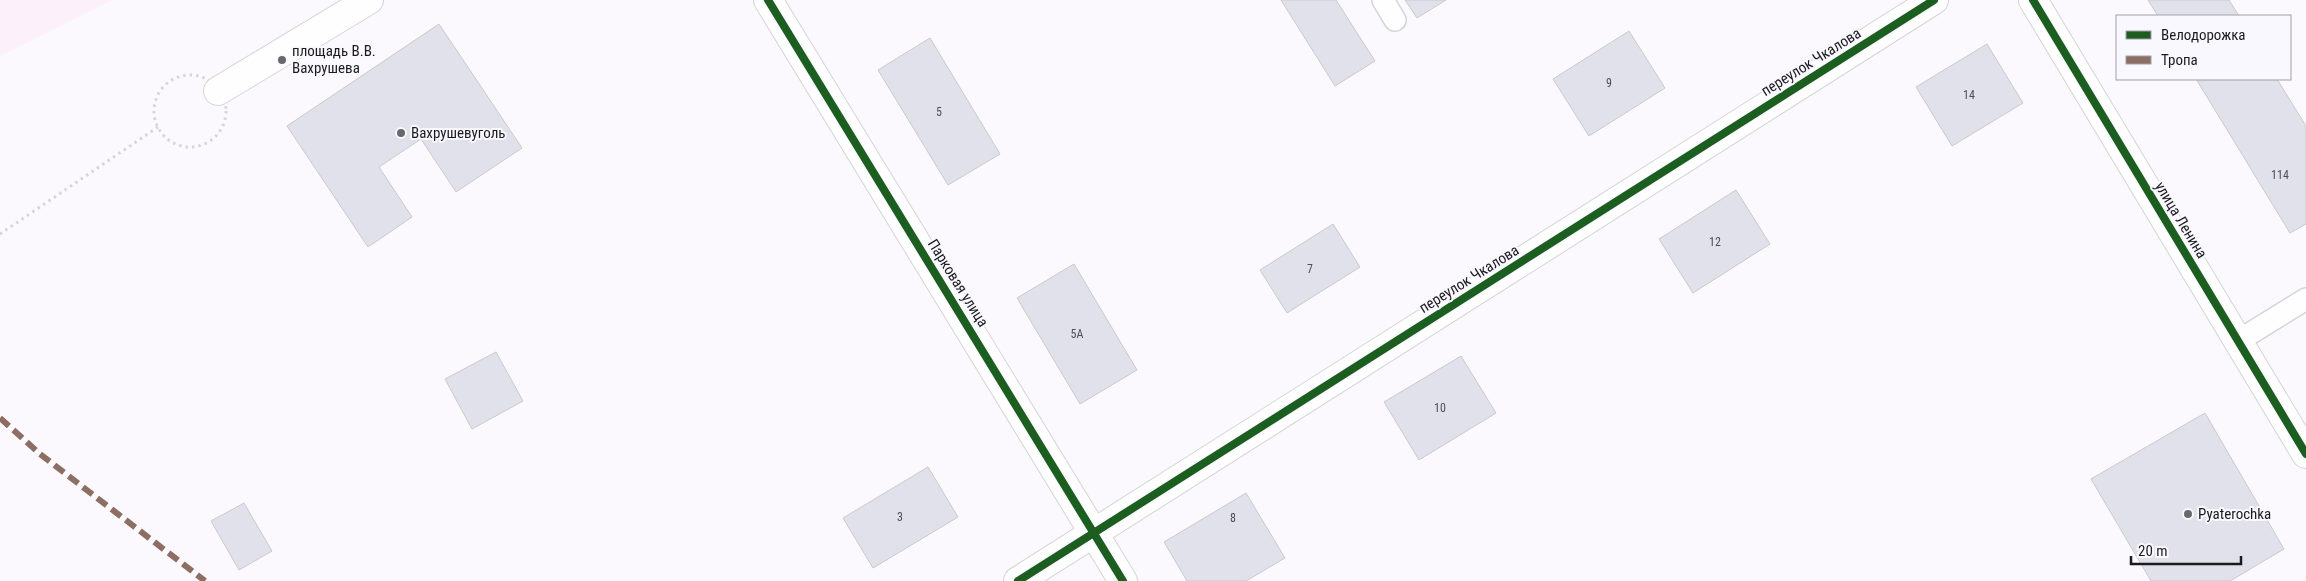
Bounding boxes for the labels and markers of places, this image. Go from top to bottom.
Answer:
place label: площадь В.В. Вахрушева [292,42,376,77]
marker: площадь В.В. Вахрушева [276,54,288,66]
place label: Вахрушевуголь [411,124,506,142]
marker: Вахрушевуголь [395,127,407,139]
place label: Pyaterochka [2198,505,2271,523]
marker: Pyaterochka [2182,508,2194,520]

